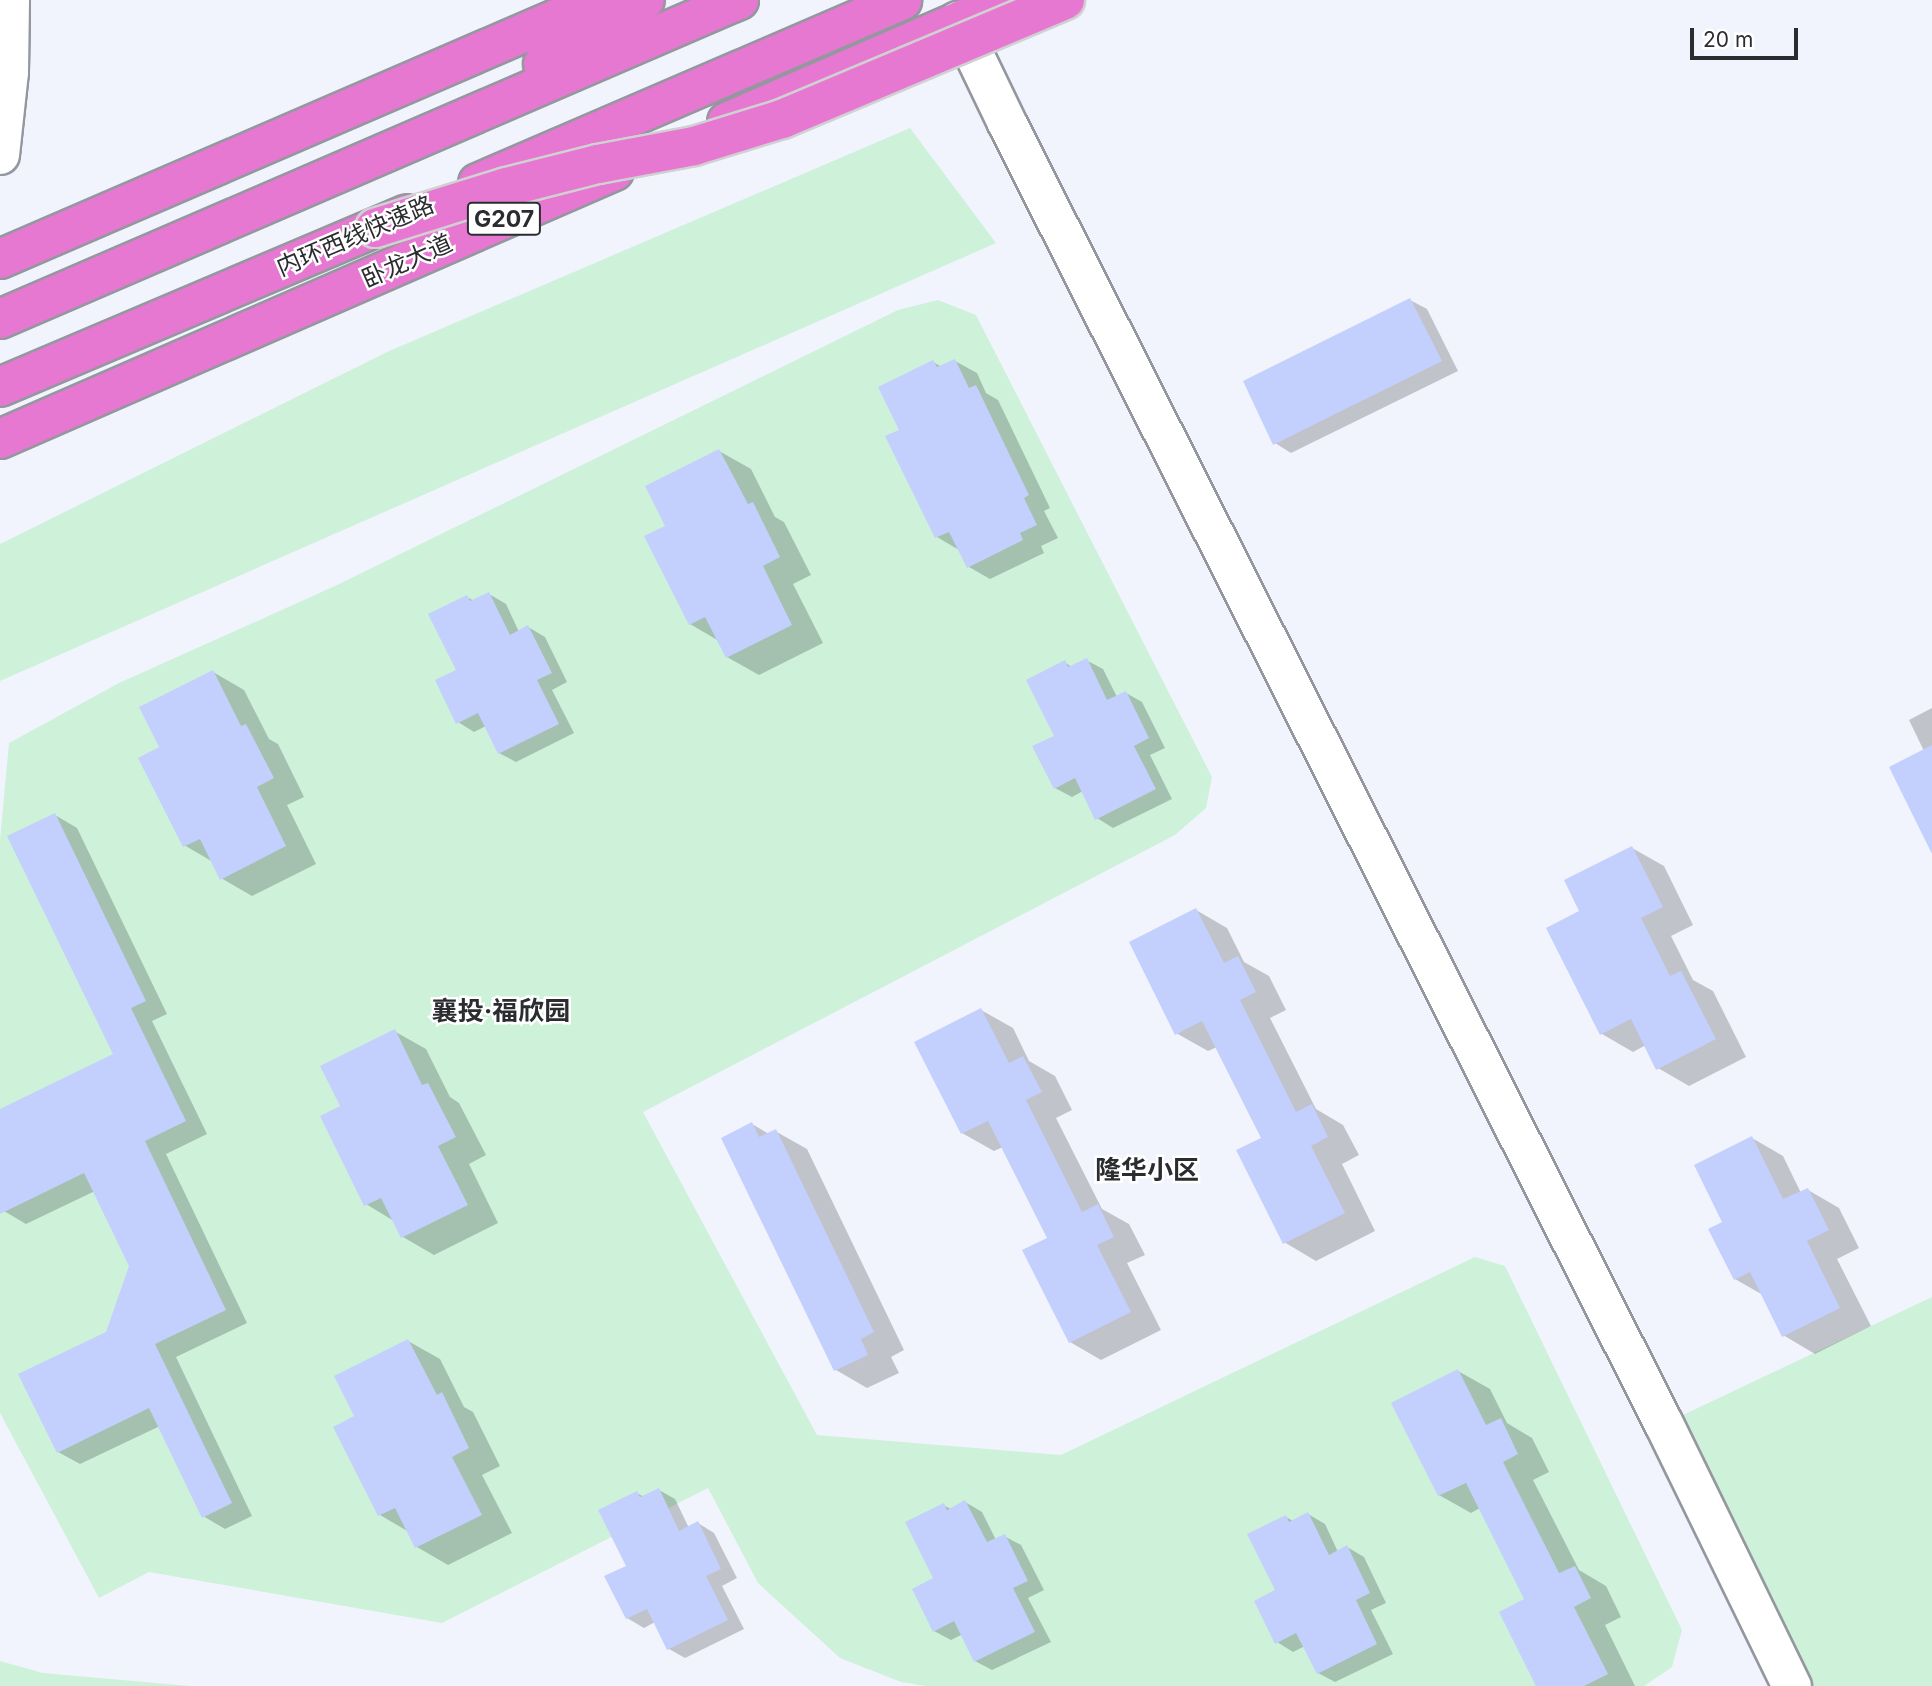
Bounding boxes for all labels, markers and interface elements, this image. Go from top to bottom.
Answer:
scale bar [1694,14,1802,58]
text: 20 m [1703,27,1753,52]
street label: 内环西线快速路 [272,190,438,282]
road number: G207 [466,200,542,238]
street label: 卧龙大道 [357,228,457,294]
district label: 襄投·福欣园 [432,995,570,1027]
district label: 隆华小区 [1095,1154,1199,1186]

